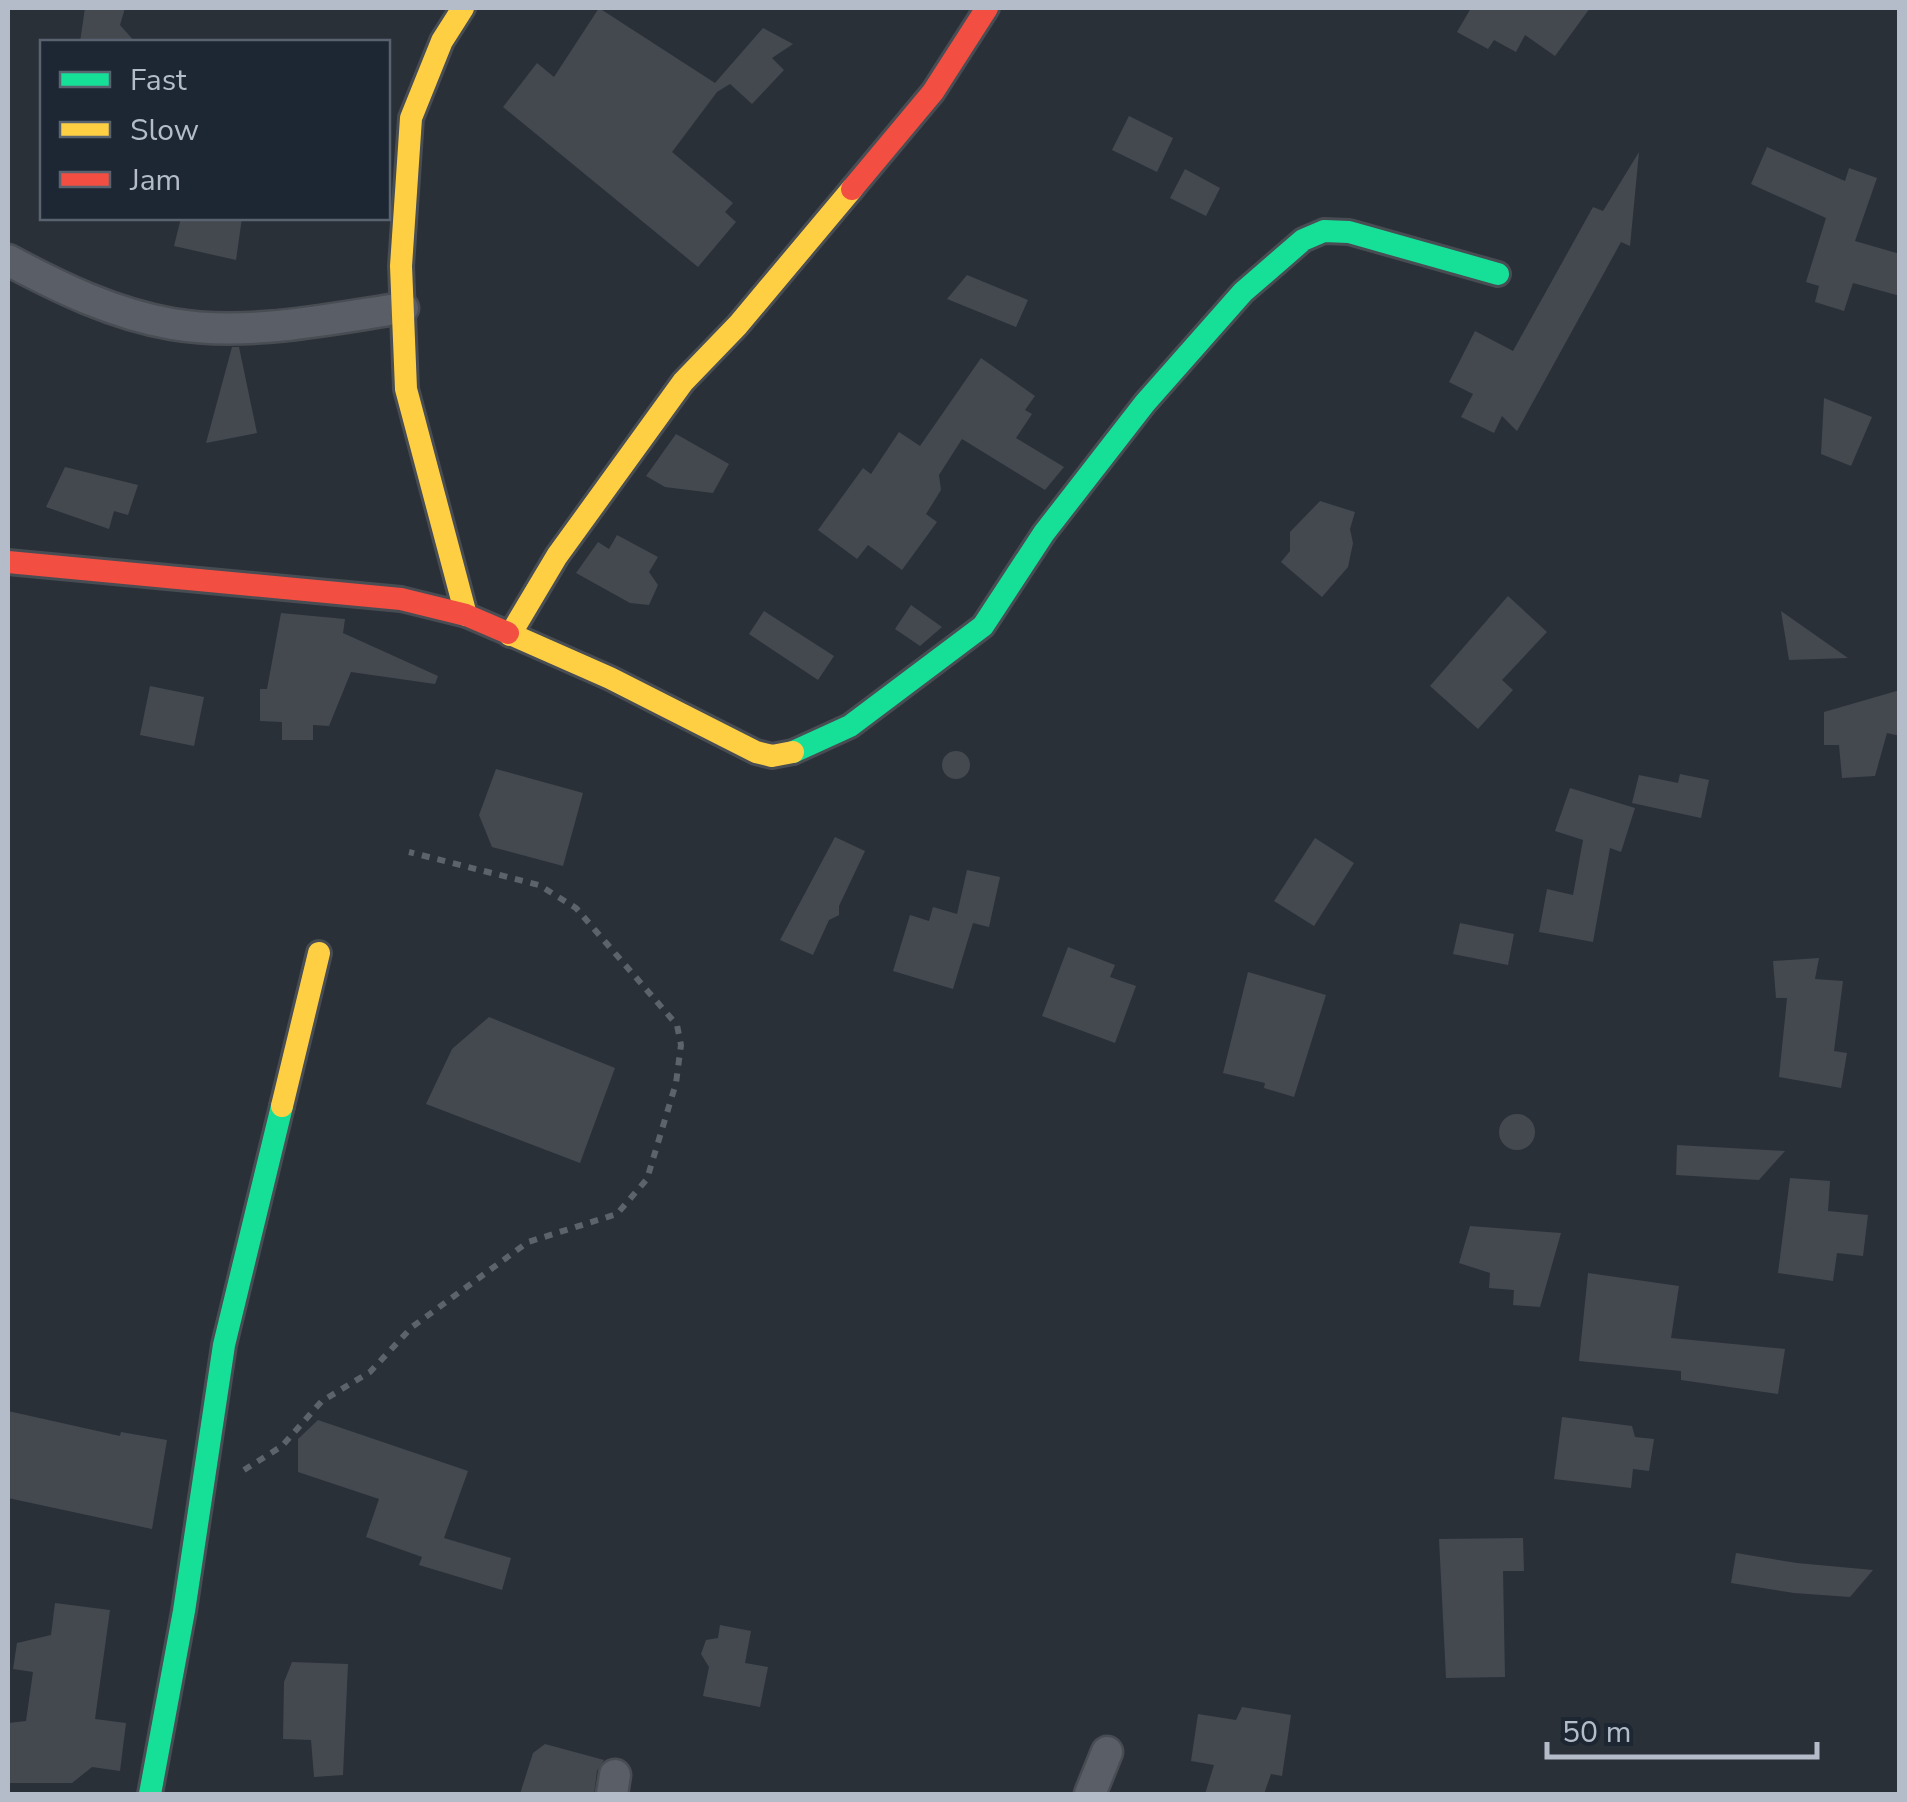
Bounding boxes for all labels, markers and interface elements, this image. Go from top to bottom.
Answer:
legend [40,40,390,220]
text: Fast [130,60,187,101]
text: Slow [130,110,199,151]
text: Jam [129,160,181,201]
scale bar [1547,1697,1817,1759]
text: 50 m [1562,1712,1631,1753]

